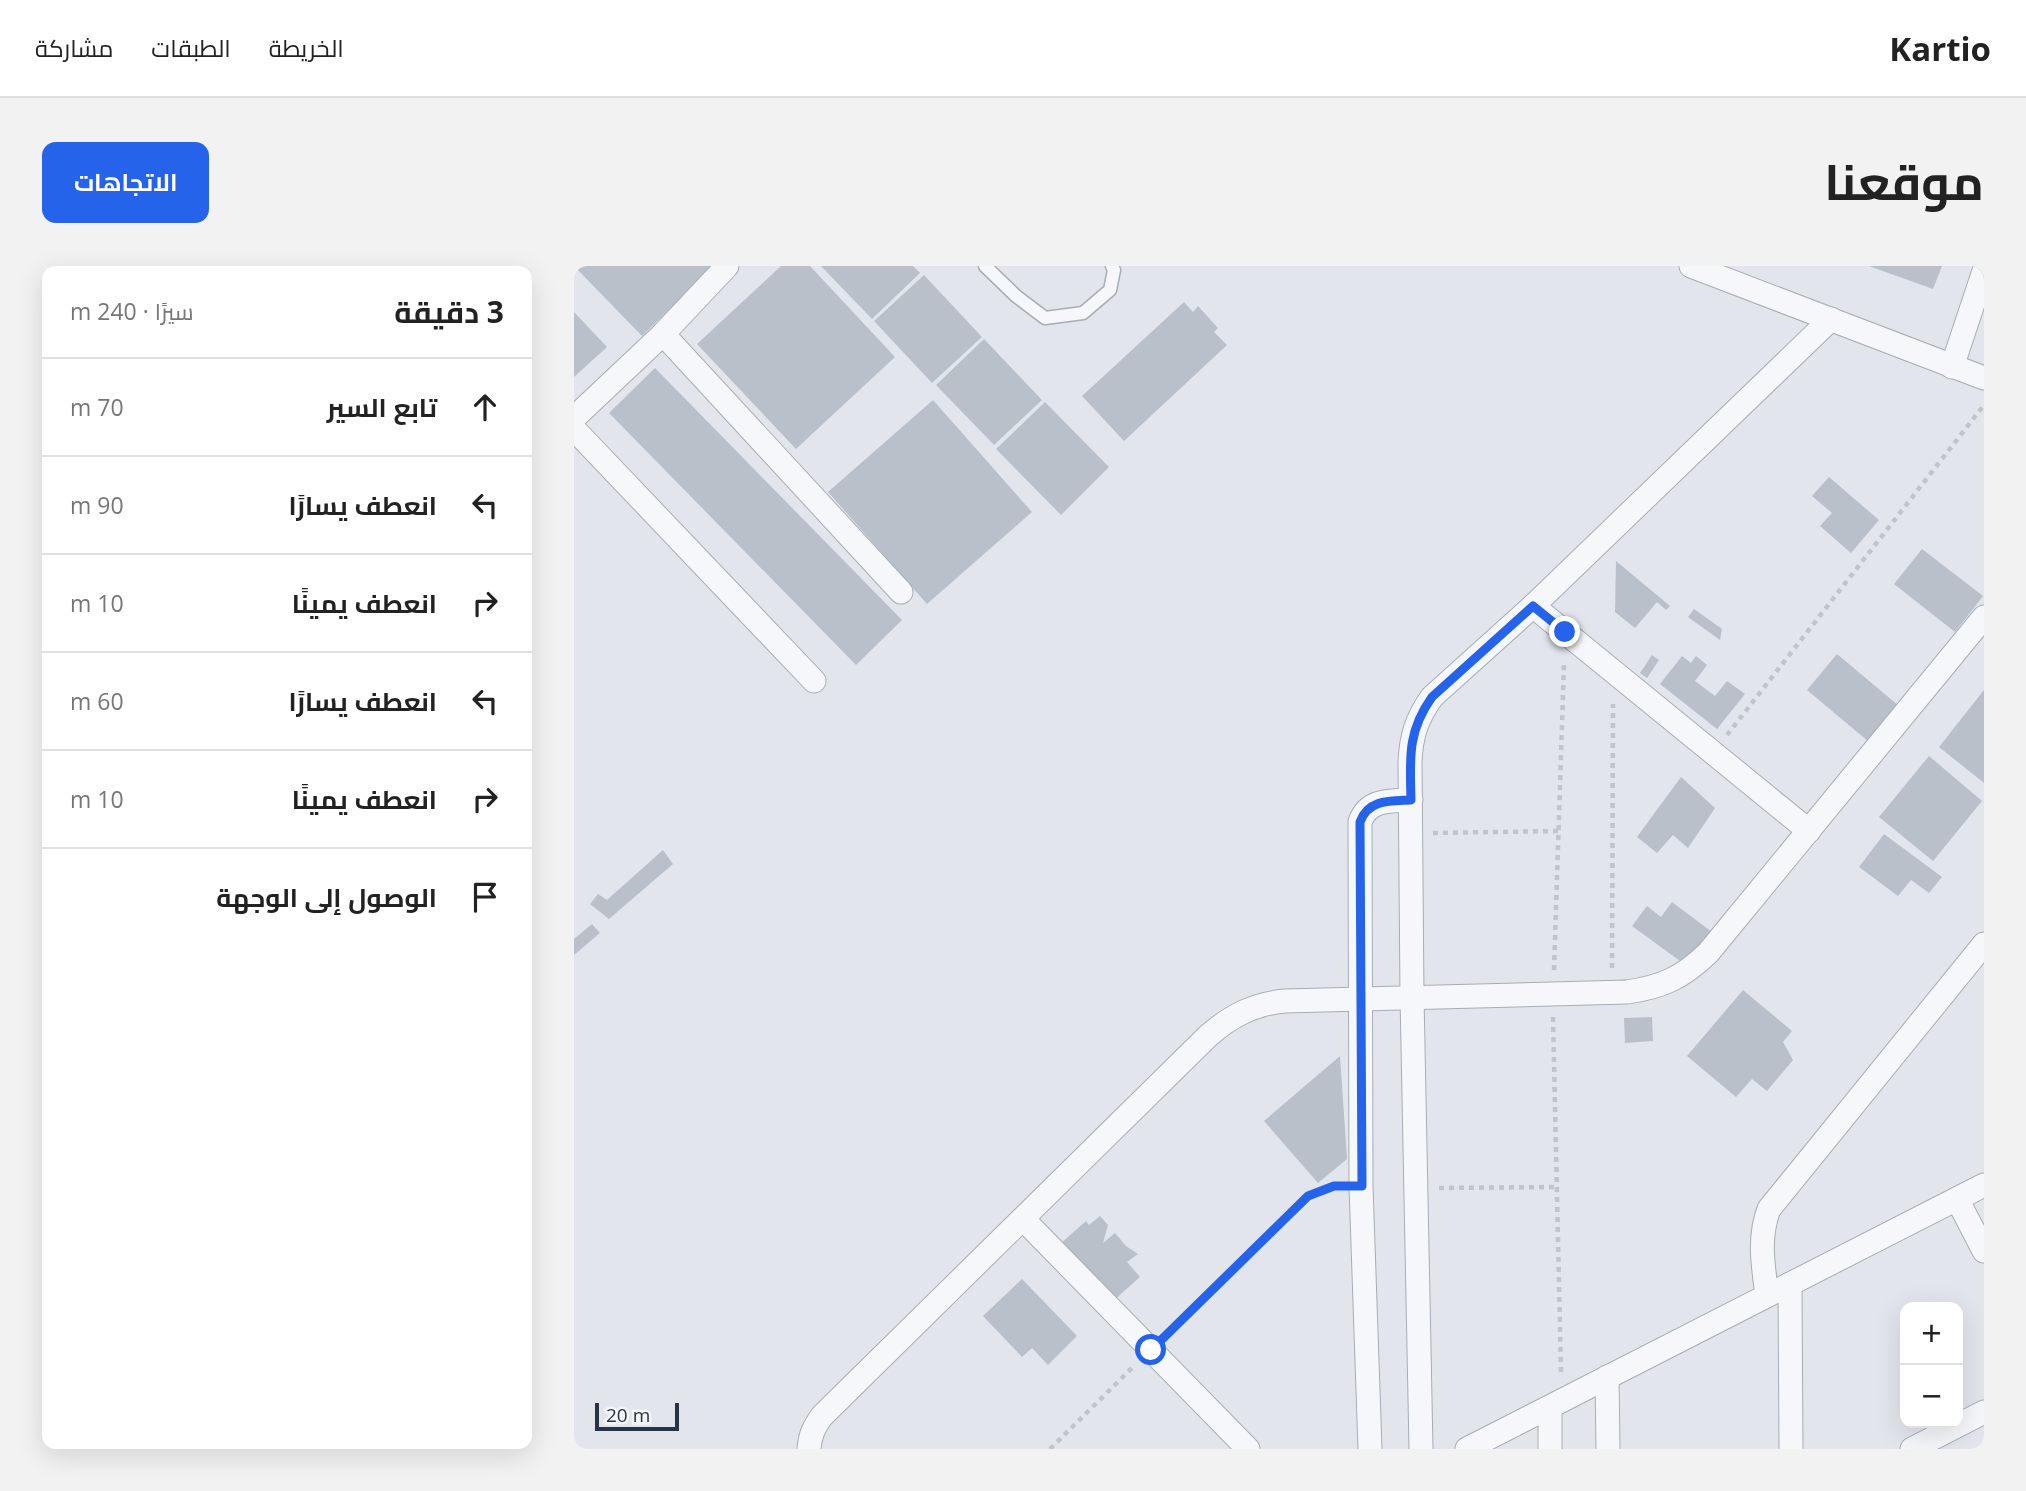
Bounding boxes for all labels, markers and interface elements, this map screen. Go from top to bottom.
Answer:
text: Kartio [1889,26,1991,71]
text: مشاركة [35,31,113,64]
text: الطبقات [151,31,231,64]
text: الخريطة [269,31,344,64]
button: الاتجاهات [42,142,209,223]
text: موقعنا [1824,148,1984,214]
text: 3 دقيقة [394,291,504,332]
text: سيرًا · 240 m [70,295,194,327]
icon: ahead [466,388,504,426]
text: تابع السير [327,389,437,425]
text: 70 m [70,391,124,423]
icon: left [466,486,504,524]
text: انعطف يسارًا [288,487,437,523]
text: 90 m [70,489,124,521]
icon: right [466,584,504,622]
text: انعطف يمينًا [292,585,437,621]
text: 10 m [70,587,124,619]
route end [1549,616,1580,647]
icon: left [466,682,504,720]
text: انعطف يسارًا [288,683,437,719]
text: 60 m [70,685,124,717]
icon: right [466,780,504,818]
text: انعطف يمينًا [292,781,437,817]
text: 10 m [70,783,124,815]
icon: arrive [466,878,504,916]
text: الوصول إلى الوجهة [216,879,437,915]
map controls [1900,1302,1963,1428]
button: + [1900,1302,1963,1365]
route start [1135,1334,1166,1365]
button: − [1900,1365,1963,1428]
scale bar [595,1400,679,1432]
text: 20 m [606,1402,650,1428]

